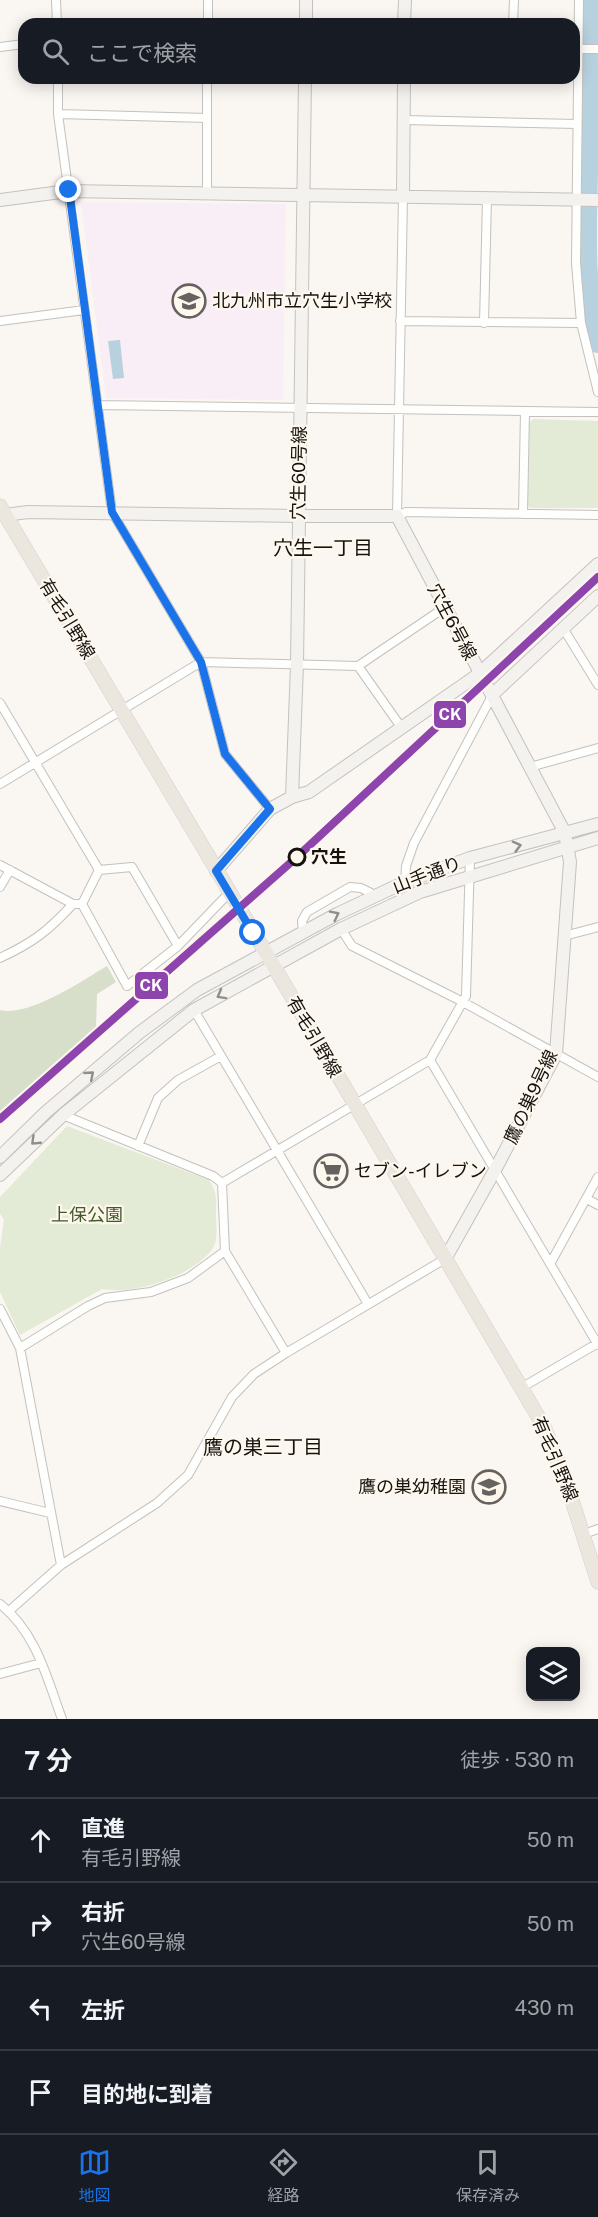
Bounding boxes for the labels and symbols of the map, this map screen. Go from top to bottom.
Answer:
route end [55,176,81,202]
school or university icon: 北九州市立穴生小学校 [171,283,207,319]
place label: 北九州市立穴生小学校 [212,290,392,311]
street label: 穴生60号線 [287,426,310,520]
district label: 穴生一丁目 [273,536,373,560]
street label: 有毛引野線 [35,575,100,663]
street label: 穴生6号線 [424,580,481,663]
line badge: CK [433,700,467,729]
text: CK [439,705,462,724]
one-way arrow [512,840,522,853]
place label: 穴生 [311,846,347,867]
marker: 穴生 [288,848,306,866]
street label: 山手通り [389,852,464,897]
one-way arrow [329,910,340,922]
route start [239,919,265,945]
line badge: CK [134,971,169,1000]
text: CK [140,976,163,995]
one-way arrow [217,988,228,999]
street label: 有毛引野線 [283,993,346,1081]
street label: 鷹の巣9号線 [500,1046,561,1147]
one-way arrow [83,1072,94,1083]
one-way arrow [32,1134,43,1145]
supermarket icon: セブン-イレブン [313,1153,349,1189]
place label: セブン-イレブン [354,1160,487,1181]
park label: 上保公園 [51,1204,123,1225]
street label: 有毛引野線 [528,1413,583,1504]
district label: 鷹の巣三丁目 [203,1435,323,1459]
school or university icon: 鷹の巣幼稚園 [471,1469,507,1505]
place label: 鷹の巣幼稚園 [358,1476,466,1497]

